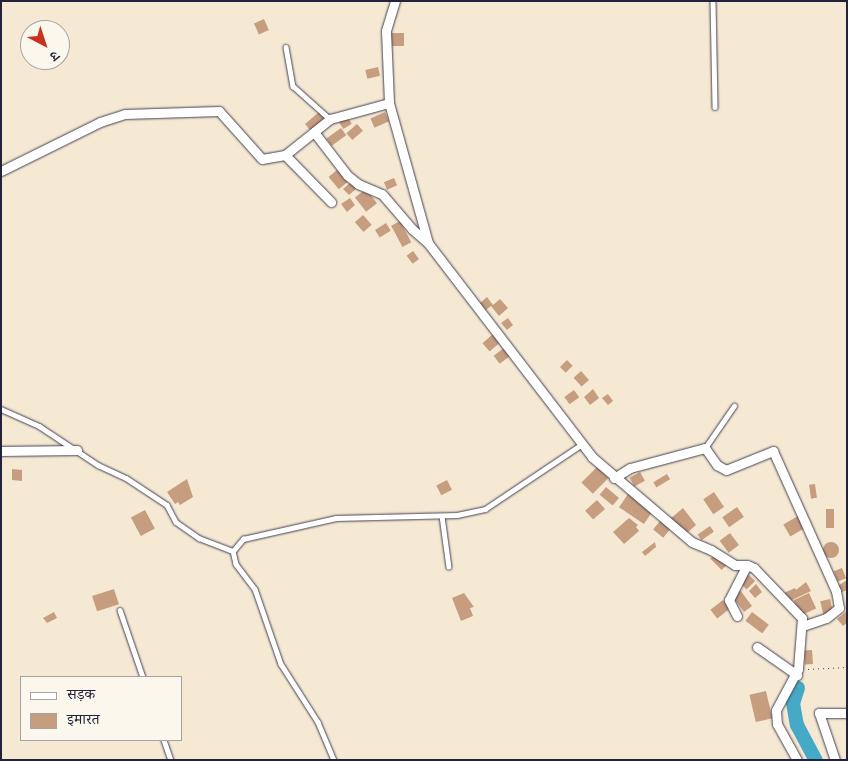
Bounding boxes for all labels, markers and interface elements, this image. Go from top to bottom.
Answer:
north arrow [20,20,70,70]
text: उ [45,47,63,66]
legend [20,676,182,741]
text: सड़क [67,684,95,704]
text: इमारत [67,709,100,729]

